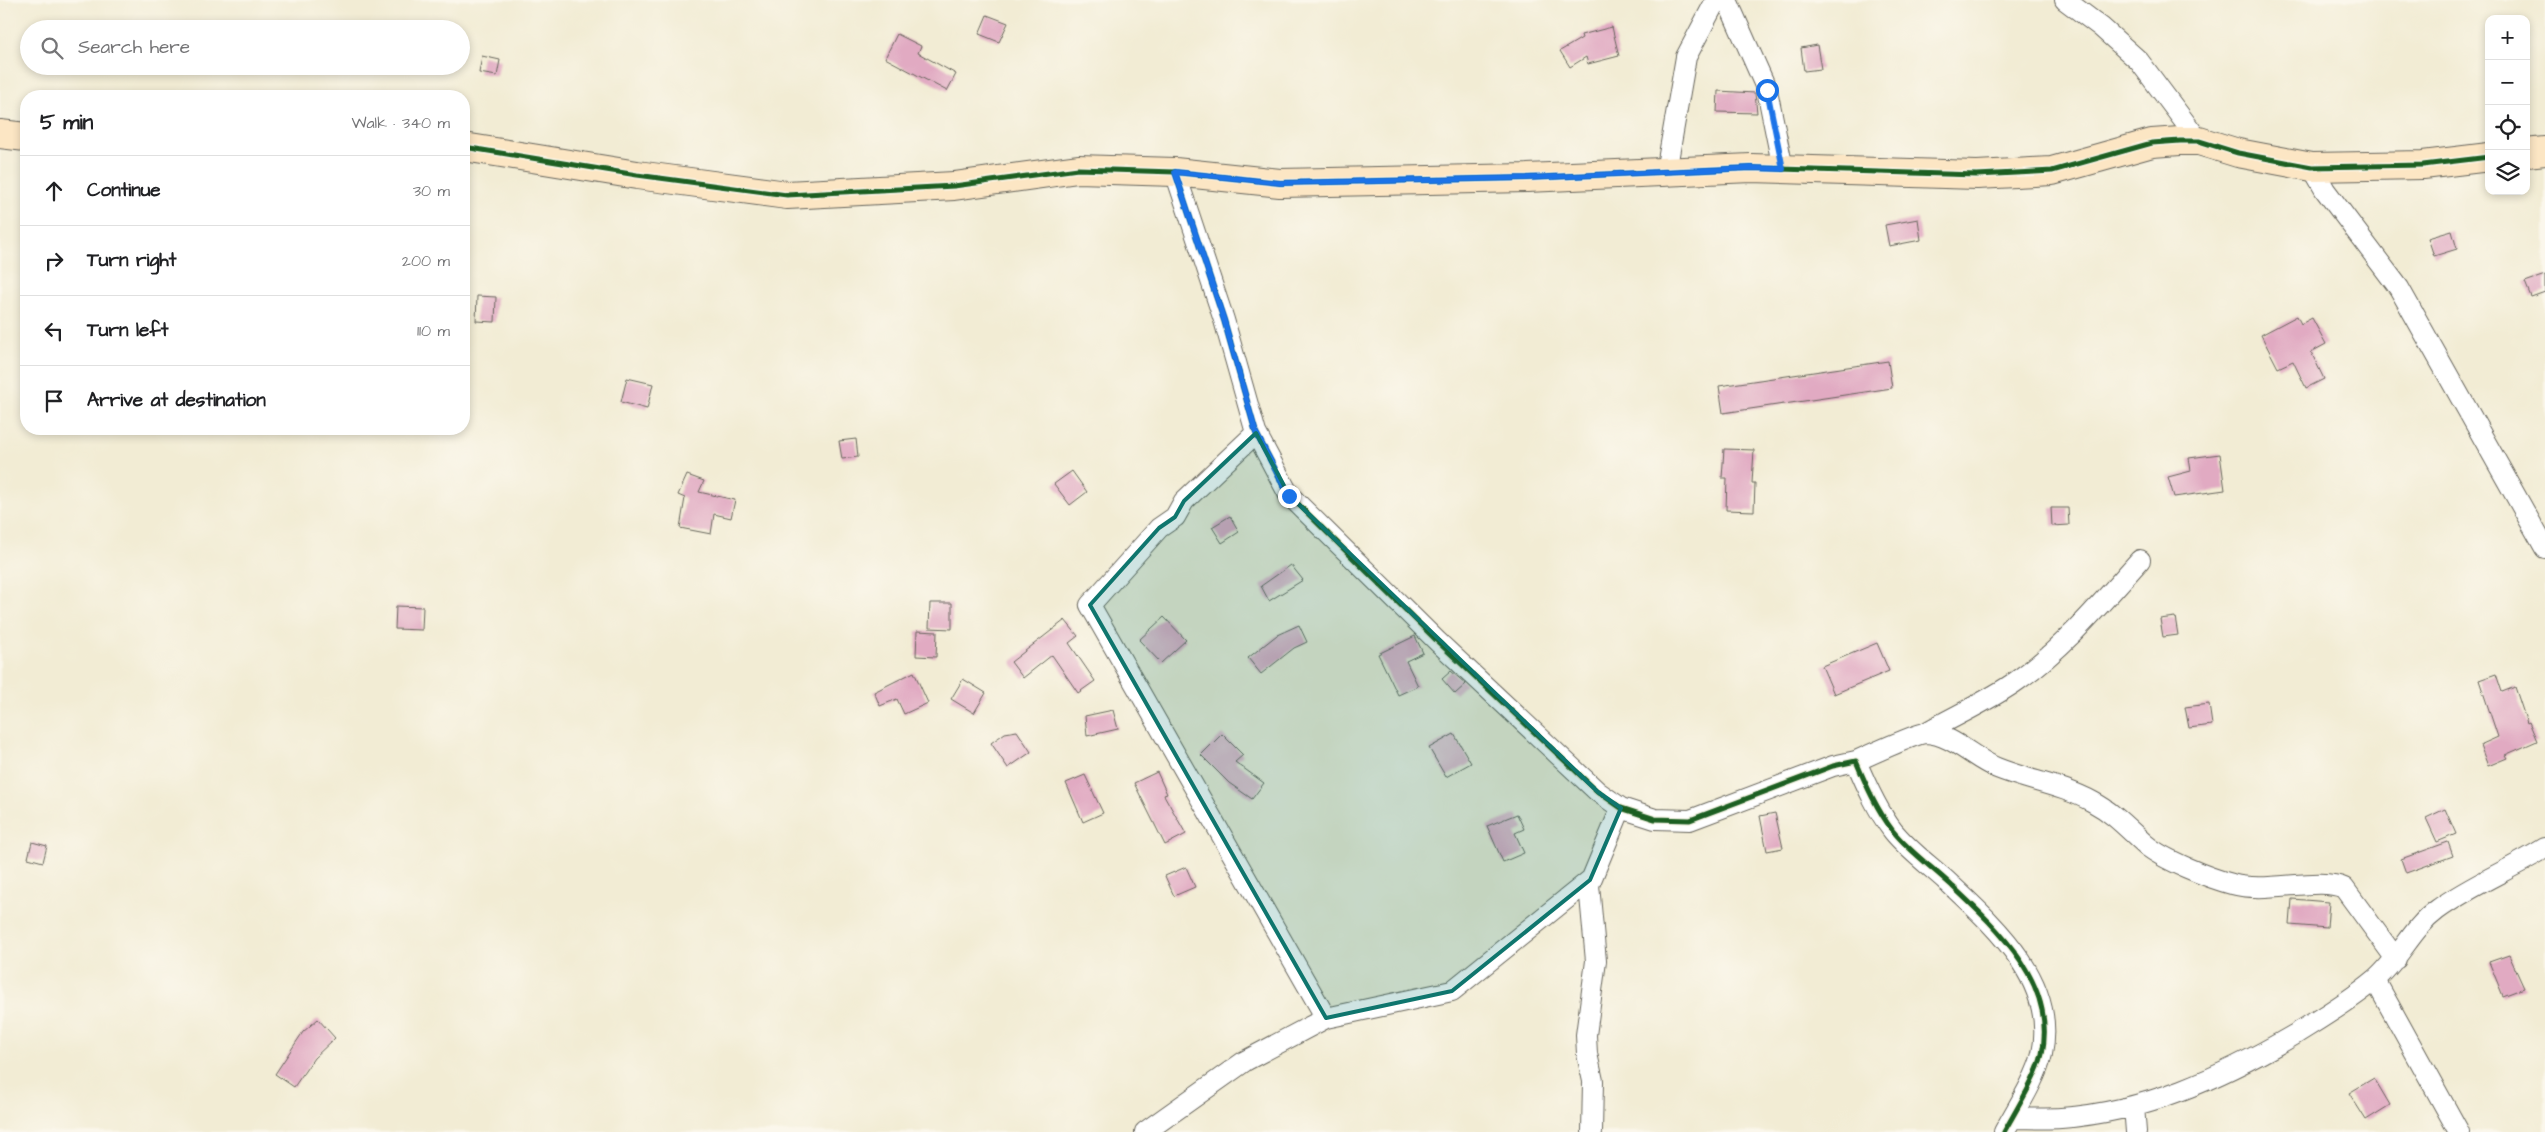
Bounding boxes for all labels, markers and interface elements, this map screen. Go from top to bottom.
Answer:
map controls [2485,15,2530,195]
button: + [2485,15,2530,60]
search box [20,20,470,75]
icon: search [38,34,66,62]
text: Search here [78,34,190,61]
button: − [2485,60,2530,105]
route start [1756,79,1779,102]
button: locate [2485,105,2530,150]
text: 5 min [40,108,93,137]
text: Walk · 340 m [351,112,450,134]
button: layers [2485,150,2530,195]
icon: ahead [40,177,68,205]
text: Continue [87,177,161,204]
text: 30 m [413,180,450,202]
icon: right [40,247,68,275]
text: Turn right [87,247,176,274]
text: 200 m [402,250,450,272]
icon: left [40,317,68,345]
text: Turn left [87,317,168,344]
text: 110 m [417,320,450,342]
icon: arrive [40,387,68,415]
text: Arrive at destination [87,387,266,414]
route end [1278,485,1301,508]

